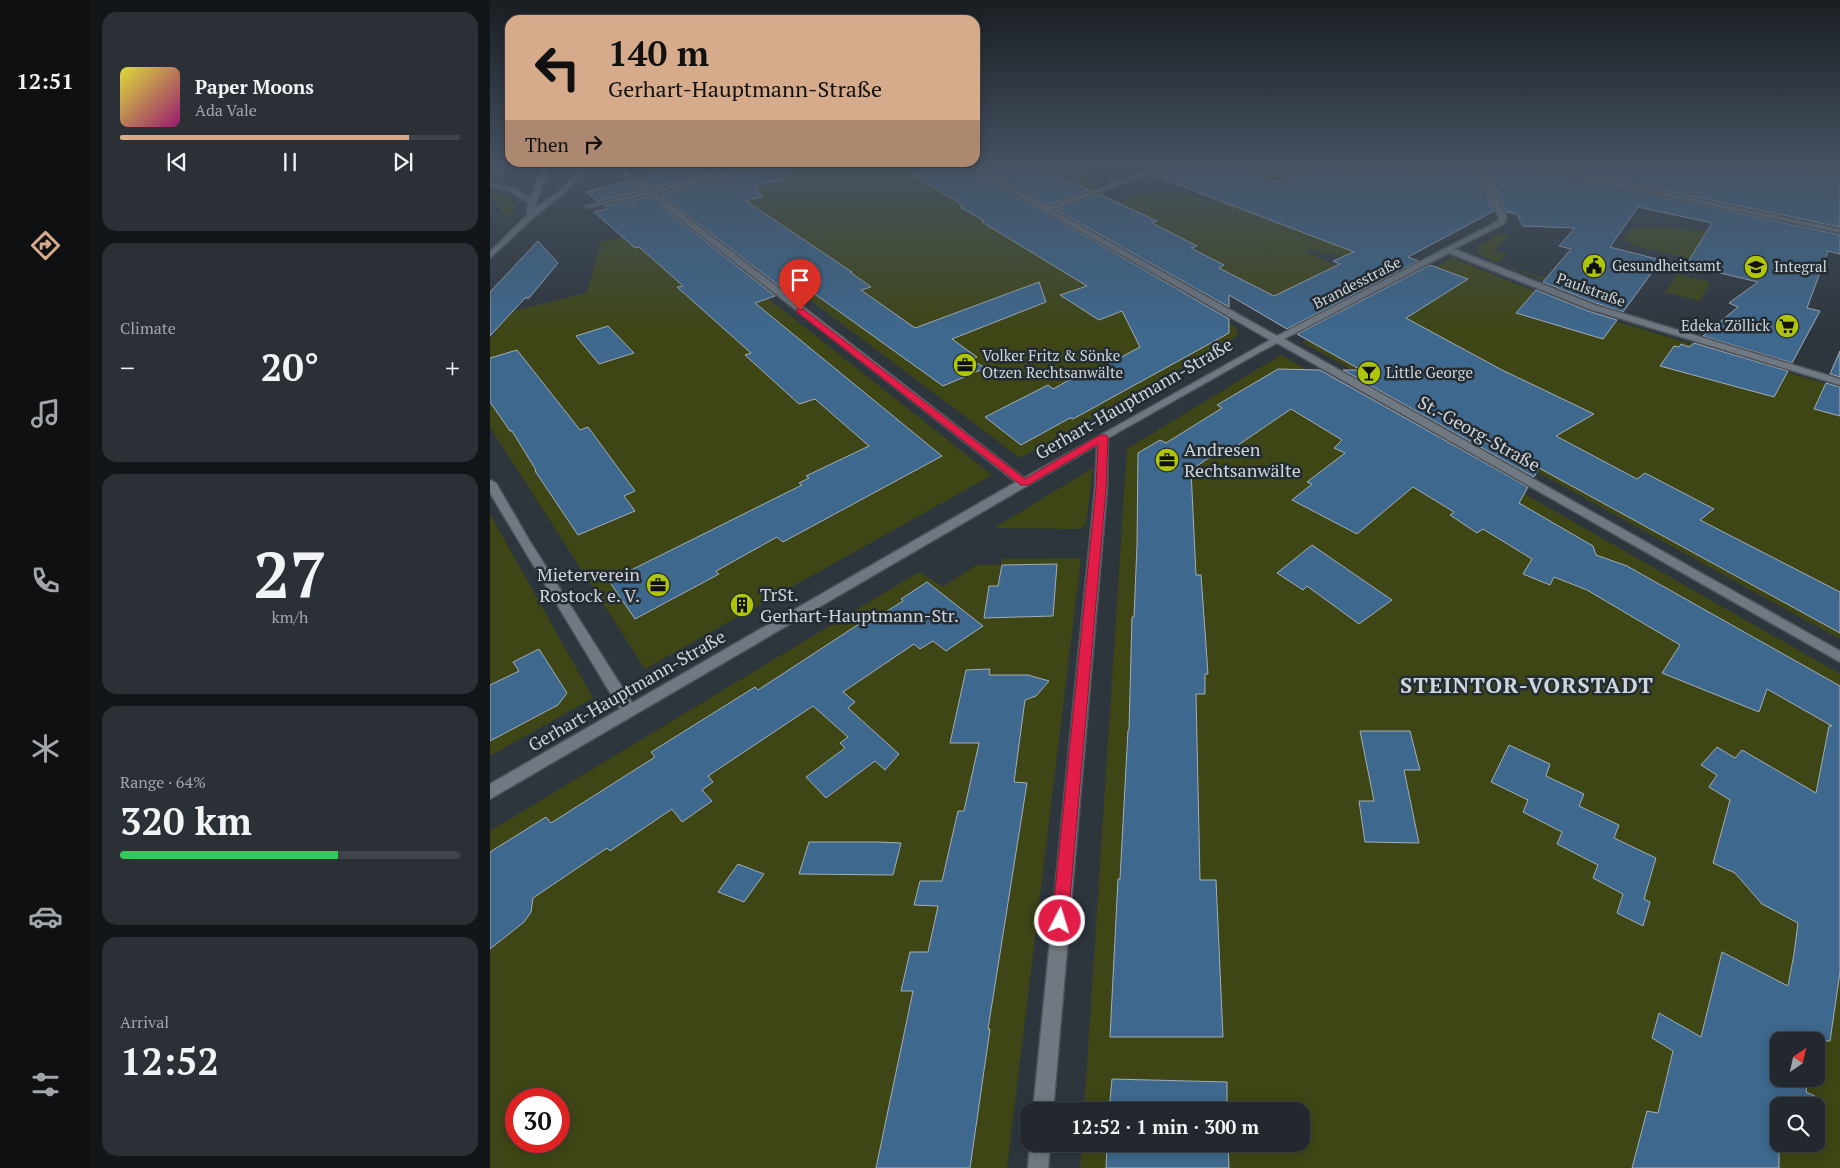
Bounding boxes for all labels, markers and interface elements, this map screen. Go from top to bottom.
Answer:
text: 140 m [608,30,709,76]
icon: left [525,35,590,100]
text: 12:51 [16,66,74,95]
text: Paper Moons [195,74,314,99]
text: Gerhart-Hauptmann-Straße [608,74,882,103]
text: Ada Vale [195,99,257,121]
icon: right [579,130,607,158]
text: Then [525,132,569,157]
icon: previous [163,148,191,176]
icon: pause [276,148,304,176]
icon: next [389,148,417,176]
icon: directions [28,228,63,263]
street label: Brandesstraße [1309,251,1404,313]
public building icon: Gesundheitsamt [1581,253,1607,279]
school or university icon: Integral [1743,254,1769,280]
place label: Gesundheitsamt [1612,255,1722,275]
place label: Integral [1774,256,1827,276]
pin [779,259,821,310]
icon: arrive [786,266,814,294]
street label: Paulstraße [1554,267,1629,311]
supermarket icon: Edeka Zöllick [1774,313,1800,339]
place label: Edeka Zöllick [1681,315,1770,335]
text: Climate [120,317,176,339]
street label: Gerhart-Hauptmann-Straße [1030,332,1237,465]
text: 20° [261,342,319,392]
place label: Volker Fritz & Sönke Otzen Rechtsanwälte [982,345,1123,382]
text: − [120,349,135,386]
text: + [445,349,460,386]
office icon: Volker Fritz & Sönke Otzen Rechtsanwälte [952,352,978,378]
bar icon: Little George [1356,360,1382,386]
place label: Little George [1386,362,1473,382]
street label: St.-Georg-Straße [1414,390,1545,477]
icon: music [28,396,63,431]
place label: Andresen Rechtsanwälte [1184,437,1301,482]
office icon: Andresen Rechtsanwälte [1154,447,1180,473]
text: 27 [253,530,327,617]
place label: Mieterverein Rostock e. V. [537,562,640,607]
icon: phone [28,563,63,598]
office icon: Mieterverein Rostock e. V. [645,572,671,598]
place label: TrSt. Gerhart-Hauptmann-Str. [760,582,959,627]
building icon: TrSt. Gerhart-Hauptmann-Str. [729,592,755,618]
text: km/h [272,606,308,628]
street label: Gerhart-Hauptmann-Straße [523,624,730,757]
district label: STEINTOR-VORSTADT [1400,670,1654,699]
icon: climate [28,731,63,766]
text: Range · 64% [120,771,206,793]
text: 320 km [120,796,252,846]
position arrow [1033,894,1085,946]
icon: car [28,899,63,934]
text: Arrival [120,1011,169,1033]
north arrow [1770,1032,1825,1088]
map controls [1770,1032,1825,1152]
text: 12:52 [120,1036,219,1086]
icon: filters [28,1067,63,1102]
speed limit sign: 30 [505,1088,570,1153]
button: search [1770,1097,1825,1152]
text: 12:52 · 1 min · 300 m [1071,1114,1259,1139]

